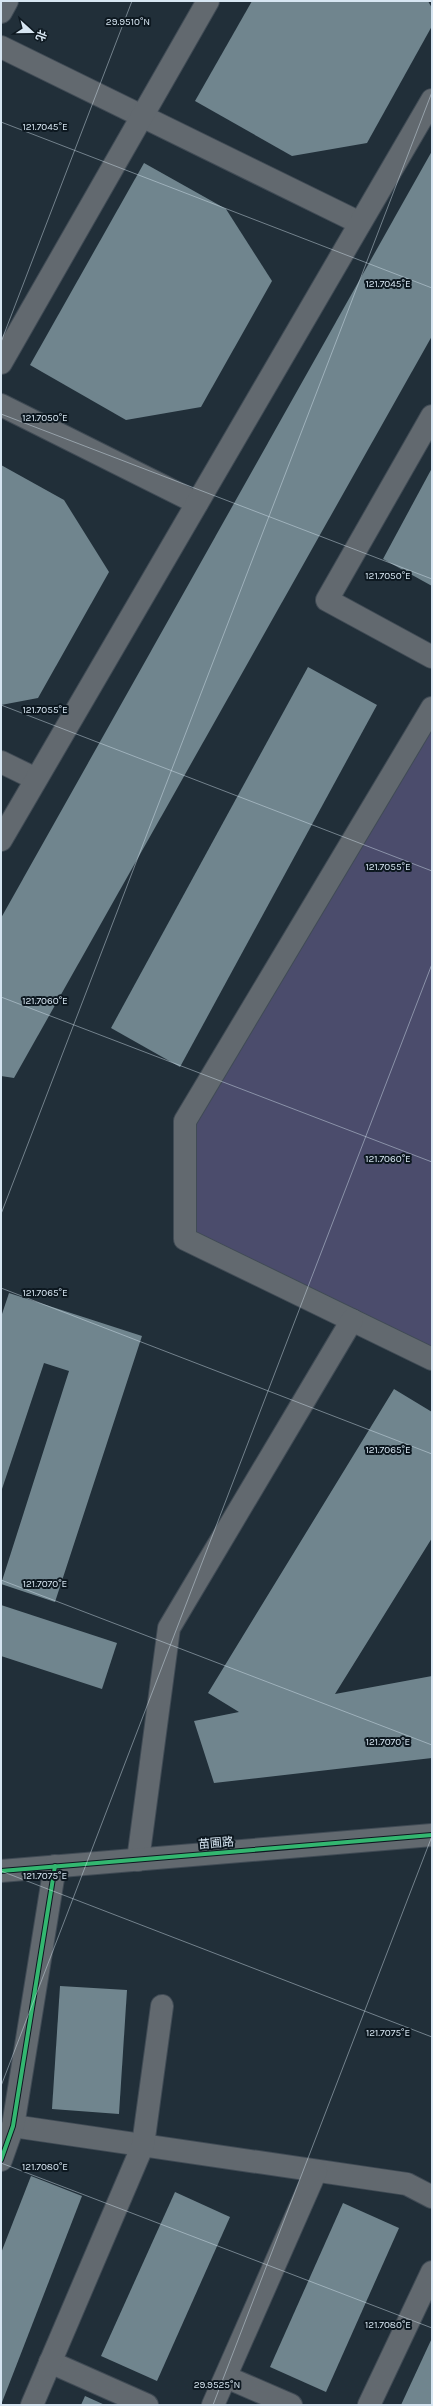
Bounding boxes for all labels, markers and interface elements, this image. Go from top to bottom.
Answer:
north arrow [12,12,52,52]
text: 29.9510°N [106,16,150,28]
text: 北 [33,28,49,43]
text: 121.7045°E [22,121,68,133]
text: 121.7045°E [365,278,411,290]
text: 121.7050°E [22,412,68,424]
text: 121.7050°E [365,570,411,582]
text: 121.7055°E [22,704,68,716]
text: 121.7055°E [365,861,411,873]
text: 121.7060°E [22,995,68,1007]
text: 121.7060°E [365,1153,411,1165]
text: 121.7065°E [22,1287,68,1299]
text: 121.7065°E [365,1444,411,1456]
text: 121.7070°E [23,1578,67,1590]
text: 121.7070°E [366,1736,410,1748]
street label: 苗圃路 [197,1834,235,1852]
text: 121.7075°E [23,1870,67,1882]
text: 121.7075°E [366,2027,410,2039]
text: 121.7080°E [22,2161,68,2173]
text: 121.7080°E [365,2319,411,2331]
text: 29.9525°N [194,2379,240,2391]

